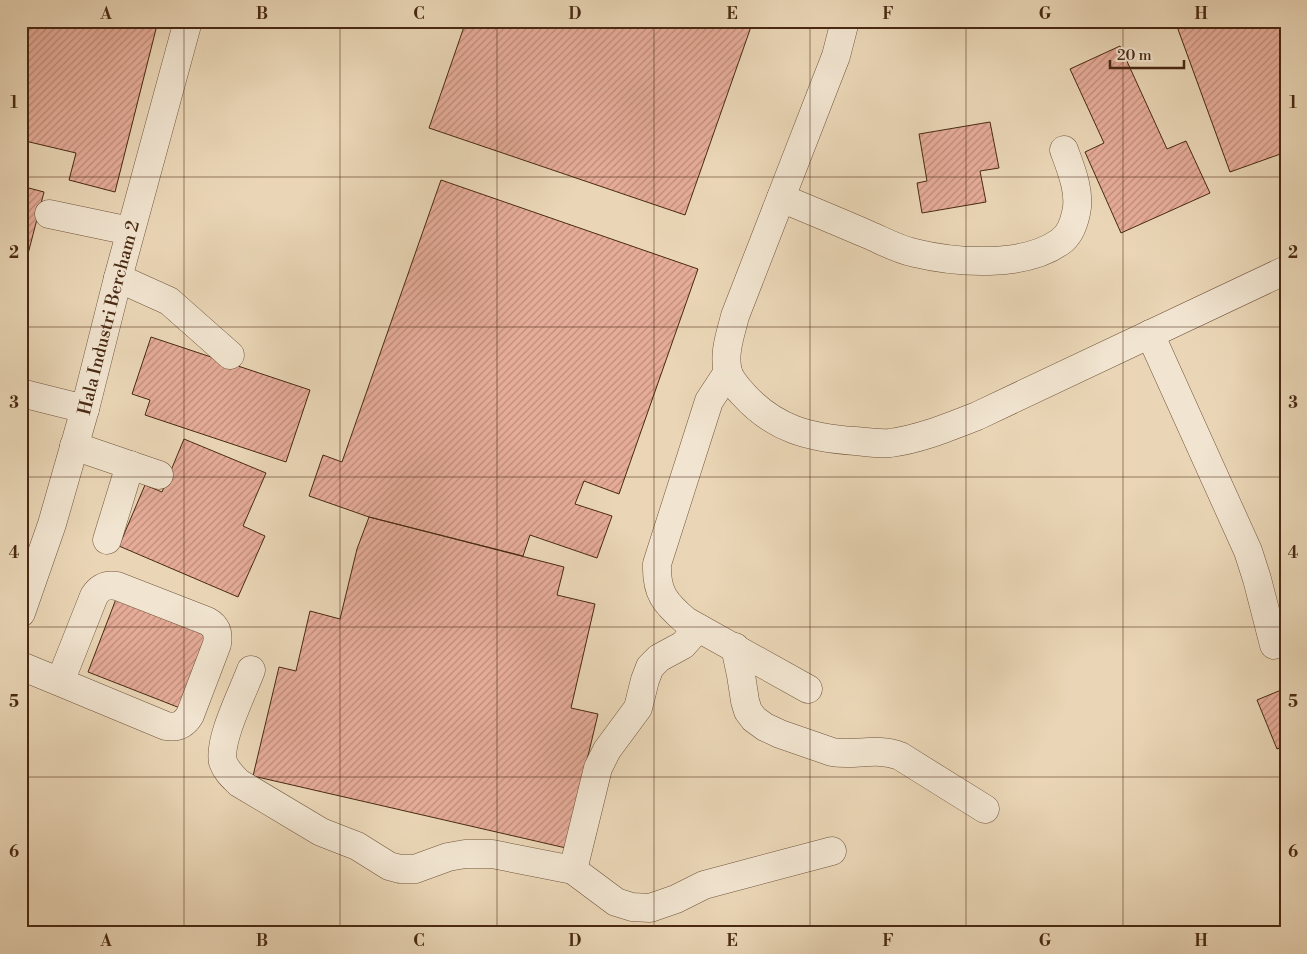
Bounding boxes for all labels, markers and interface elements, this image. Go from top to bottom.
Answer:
text: A [99,4,112,24]
text: B [256,4,268,24]
text: C [413,4,425,24]
text: D [569,4,582,24]
text: E [726,4,738,24]
text: F [882,4,894,24]
text: G [1039,4,1052,24]
text: H [1194,4,1208,24]
scale bar [1110,38,1183,70]
text: 20 m [1117,46,1152,65]
text: 1 [10,93,18,113]
text: 1 [1289,93,1297,113]
street label: Hala Industri Bercham 2 [73,218,145,418]
text: 2 [9,243,19,263]
text: 2 [1288,243,1298,263]
text: 3 [9,393,19,413]
text: 3 [1288,393,1298,413]
text: 4 [9,543,20,563]
text: 4 [1288,543,1299,563]
text: 5 [9,692,19,712]
text: 5 [1288,692,1298,712]
text: 6 [9,842,19,862]
text: 6 [1288,842,1298,862]
text: A [99,931,112,951]
text: B [256,931,268,951]
text: C [413,931,425,951]
text: D [569,931,582,951]
text: E [726,931,738,951]
text: F [882,931,894,951]
text: G [1039,931,1052,951]
text: H [1194,931,1208,951]

